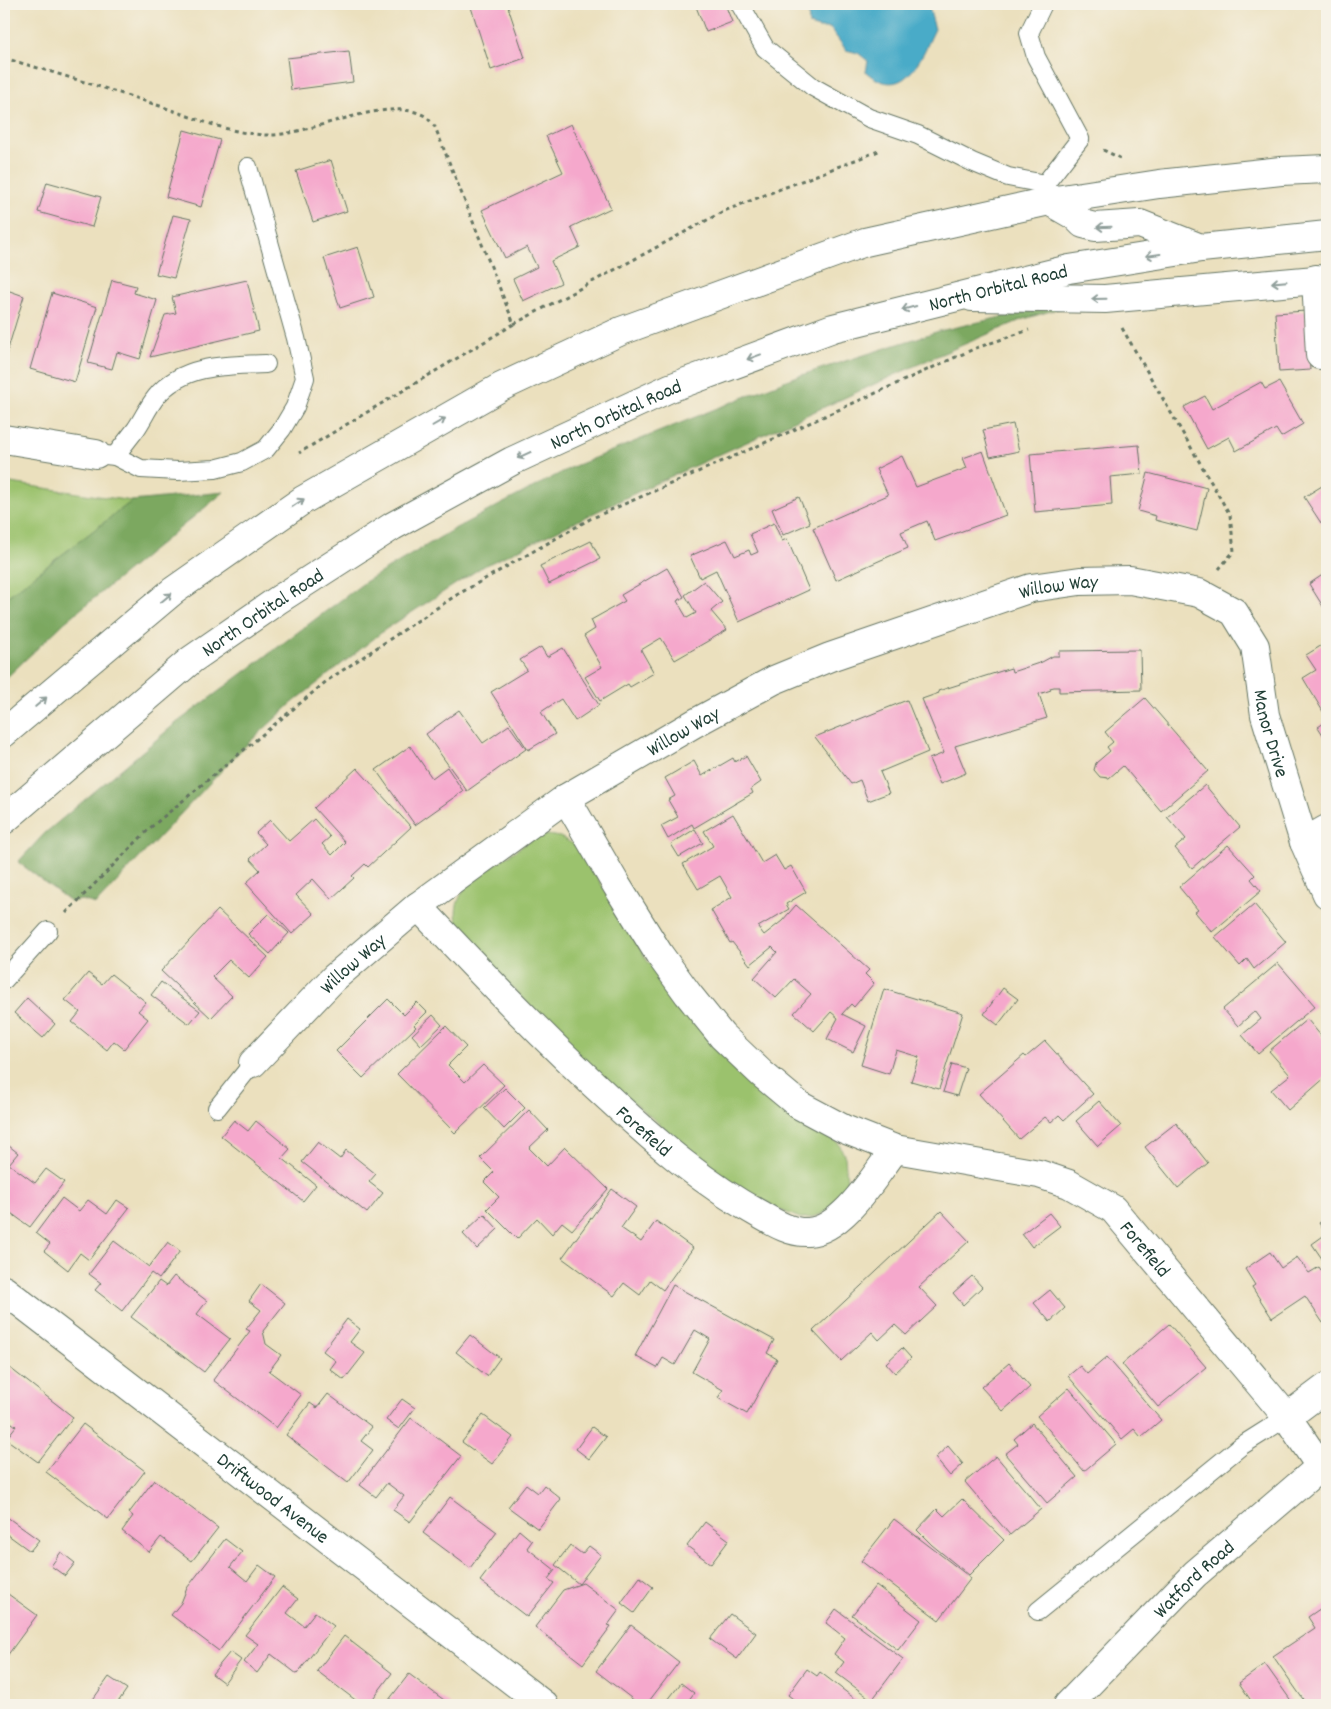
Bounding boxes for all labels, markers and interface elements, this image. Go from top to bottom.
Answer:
one-way arrow [1097,222,1113,231]
one-way arrow [1145,250,1161,260]
street label: North Orbital Road [926,259,1071,320]
one-way arrow [1271,278,1287,287]
one-way arrow [1092,294,1108,303]
one-way arrow [901,304,917,313]
one-way arrow [747,353,762,362]
street label: North Orbital Road [546,374,686,458]
one-way arrow [431,417,445,427]
one-way arrow [517,450,532,460]
one-way arrow [291,498,305,508]
street label: North Orbital Road [197,563,330,666]
street label: Willow Way [1016,570,1099,608]
one-way arrow [159,592,172,603]
street label: Manor Drive [1244,688,1294,782]
one-way arrow [34,697,47,708]
street label: Willow Way [642,701,726,765]
street label: Willow Way [315,928,394,1002]
street label: Forefield [608,1100,677,1165]
street label: Forefield [1112,1216,1176,1285]
street label: Driftwood Avenue [210,1447,334,1552]
street label: Watford Road [1148,1535,1242,1626]

